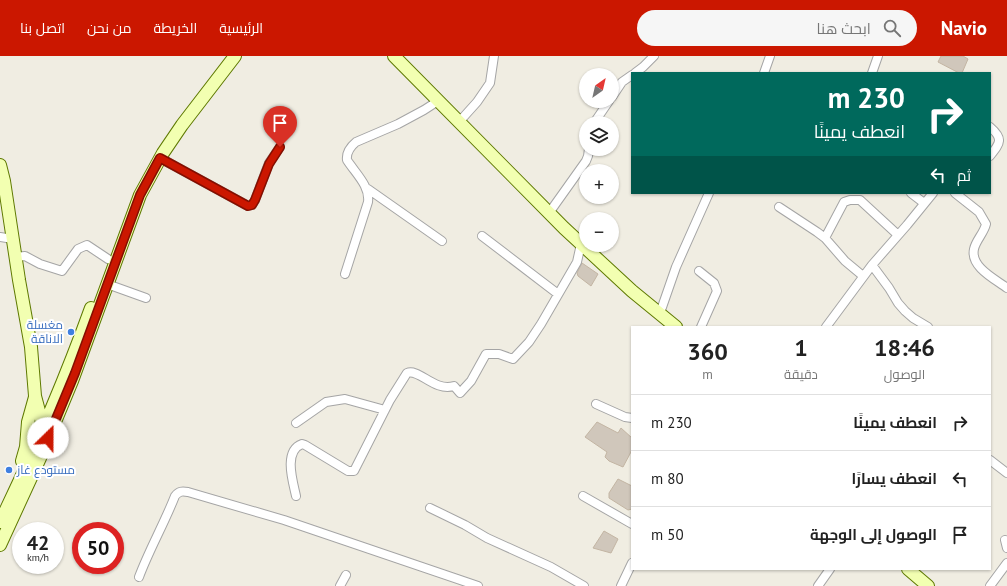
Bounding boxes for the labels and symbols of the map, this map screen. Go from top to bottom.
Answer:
north arrow [579,68,619,108]
pin [263,106,297,147]
place label: مغسلة الاناقة [27,317,63,346]
marker: مغسلة الاناقة [66,327,76,337]
position arrow [27,417,69,459]
place label: مستودع غاز [16,462,75,478]
marker: مستودع غاز [4,465,14,475]
speed limit sign: 50 [72,522,124,574]

